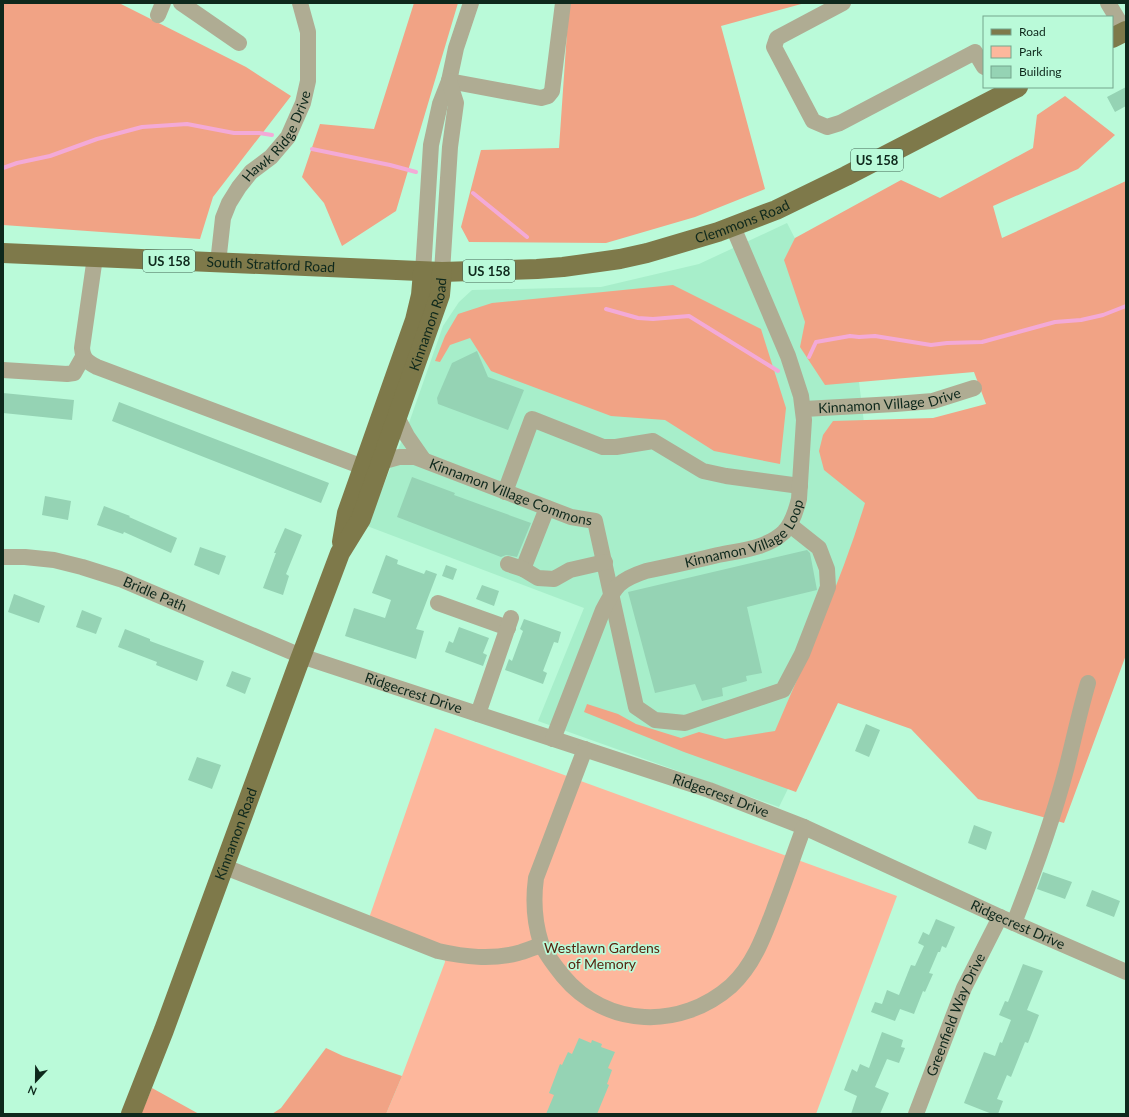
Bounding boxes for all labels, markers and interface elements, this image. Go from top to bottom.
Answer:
legend [983,16,1113,88]
text: Road [1019,24,1046,39]
text: Park [1019,44,1043,59]
text: Building [1019,64,1062,79]
street label: Hawk Ridge Drive [238,89,314,185]
road number: US 158 [851,149,903,171]
street label: Clemmons Road [693,196,792,246]
road number: US 158 [143,250,195,272]
street label: South Stratford Road [206,253,335,275]
road number: US 158 [463,260,515,282]
street label: Kinnamon Road [405,277,449,373]
street label: Kinnamon Village Drive [818,384,963,416]
street label: Kinnamon Village Commons [427,454,594,528]
street label: Kinnamon Village Loop [683,497,807,571]
street label: Bridle Path [121,572,190,614]
street label: Ridgecrest Drive [363,669,465,716]
street label: Ridgecrest Drive [671,770,772,821]
street label: Kinnamon Road [211,785,260,882]
street label: Ridgecrest Drive [968,896,1068,952]
park label: Westlawn Gardens of Memory [544,939,660,972]
street label: Greenfield Way Drive [922,950,988,1078]
north arrow [16,1061,56,1101]
text: N [26,1083,38,1098]

